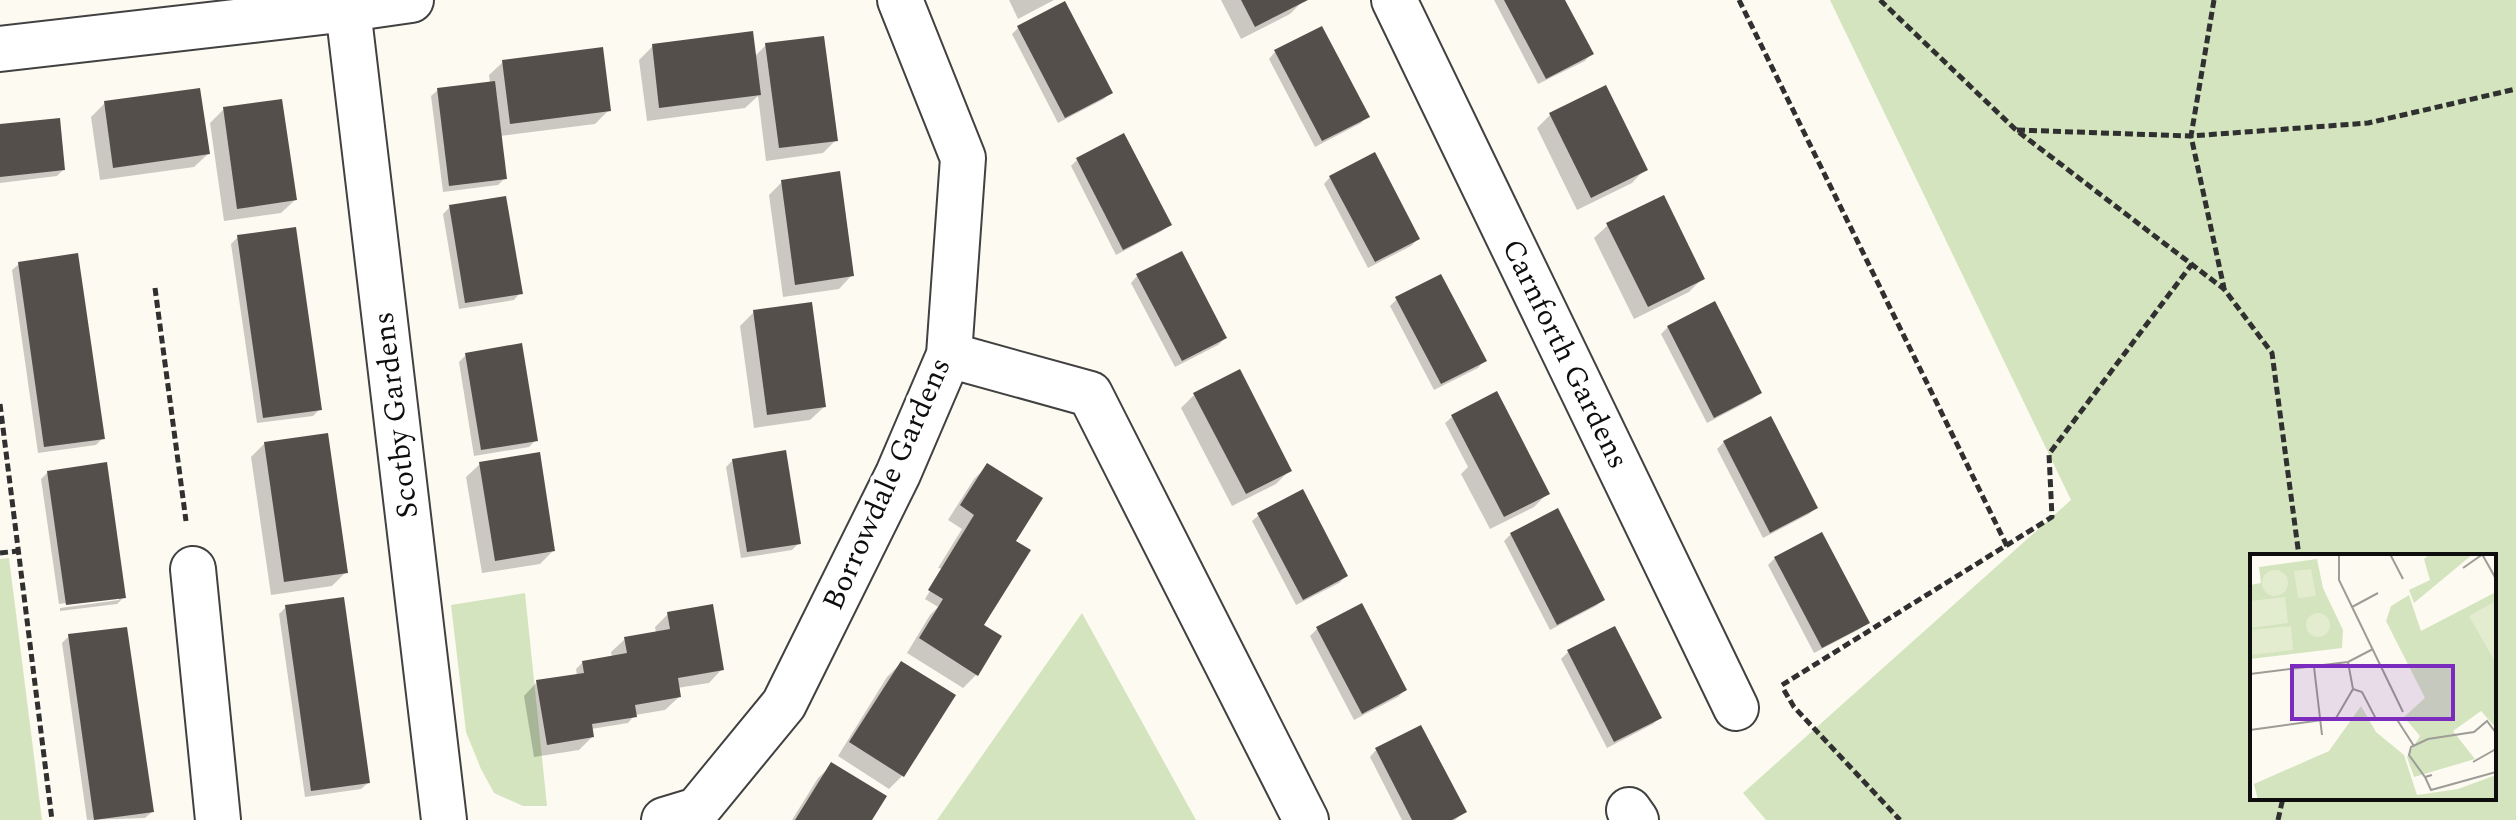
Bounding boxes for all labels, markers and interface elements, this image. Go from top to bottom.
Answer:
street label: Carnforth Gardens [1489,231,1641,477]
street label: Scotby Gardens [361,309,431,521]
street label: Borrowdale Gardens [811,350,963,618]
inset map [2250,554,2496,800]

